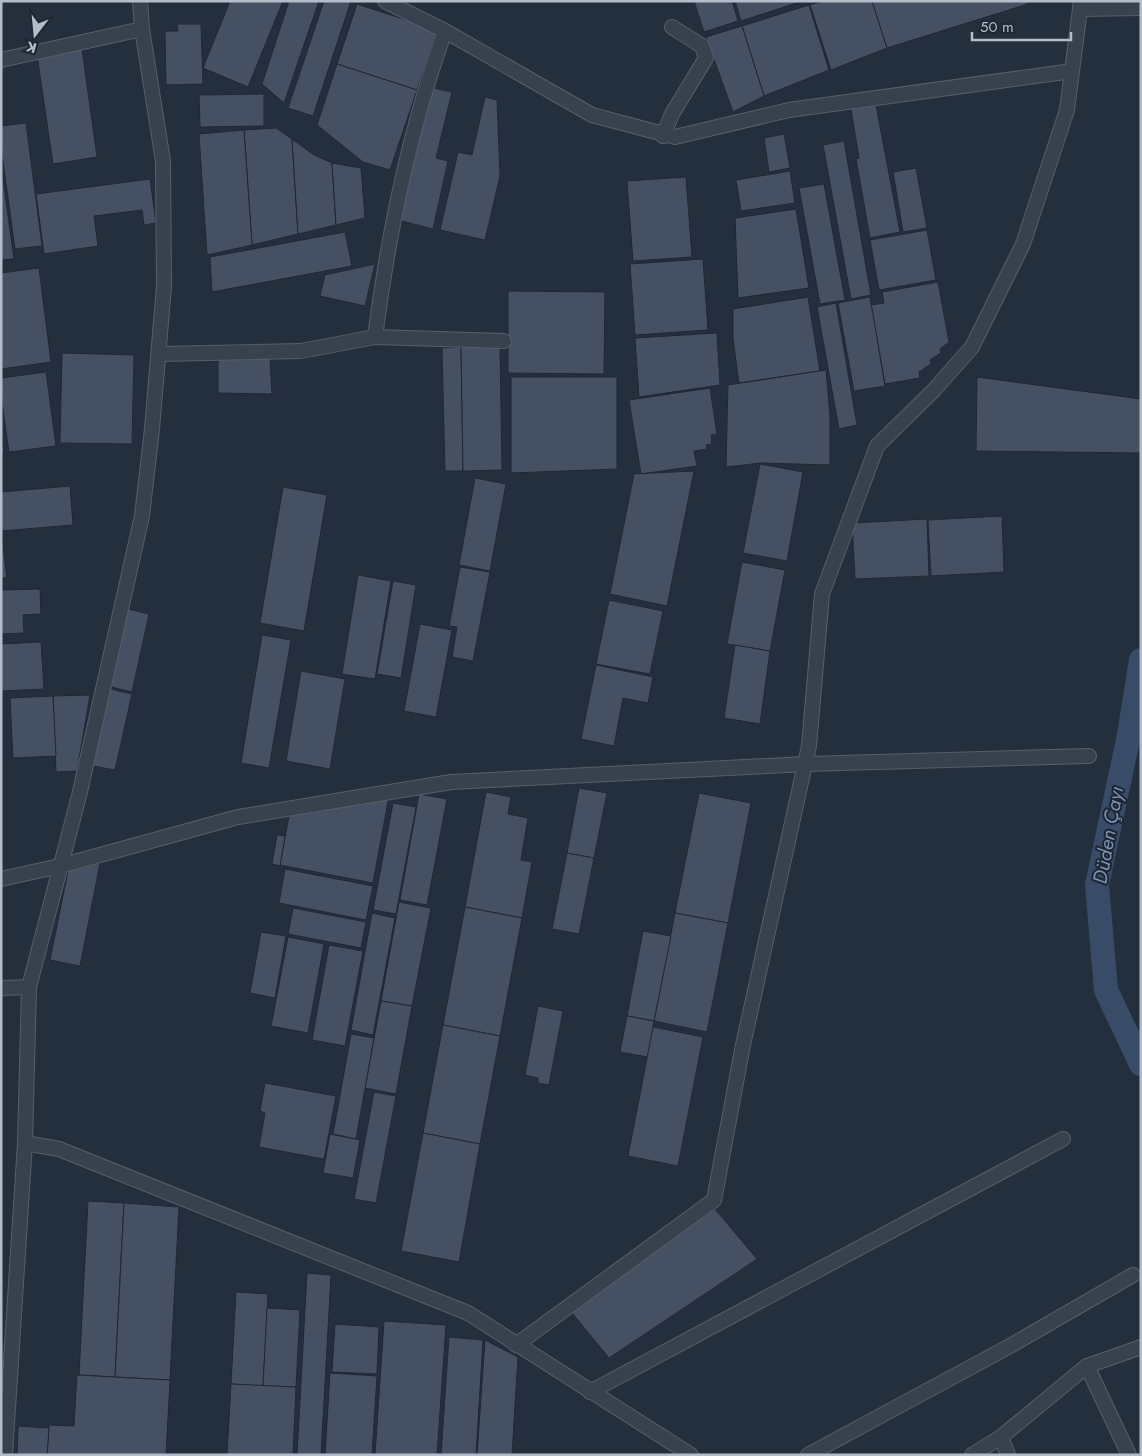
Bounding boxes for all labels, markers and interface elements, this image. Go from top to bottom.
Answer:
north arrow [10,10,60,60]
scale bar [972,10,1071,42]
text: 50 m [980,16,1014,38]
text: K [24,36,39,58]
water label: Düden Çayı [1086,784,1131,886]

